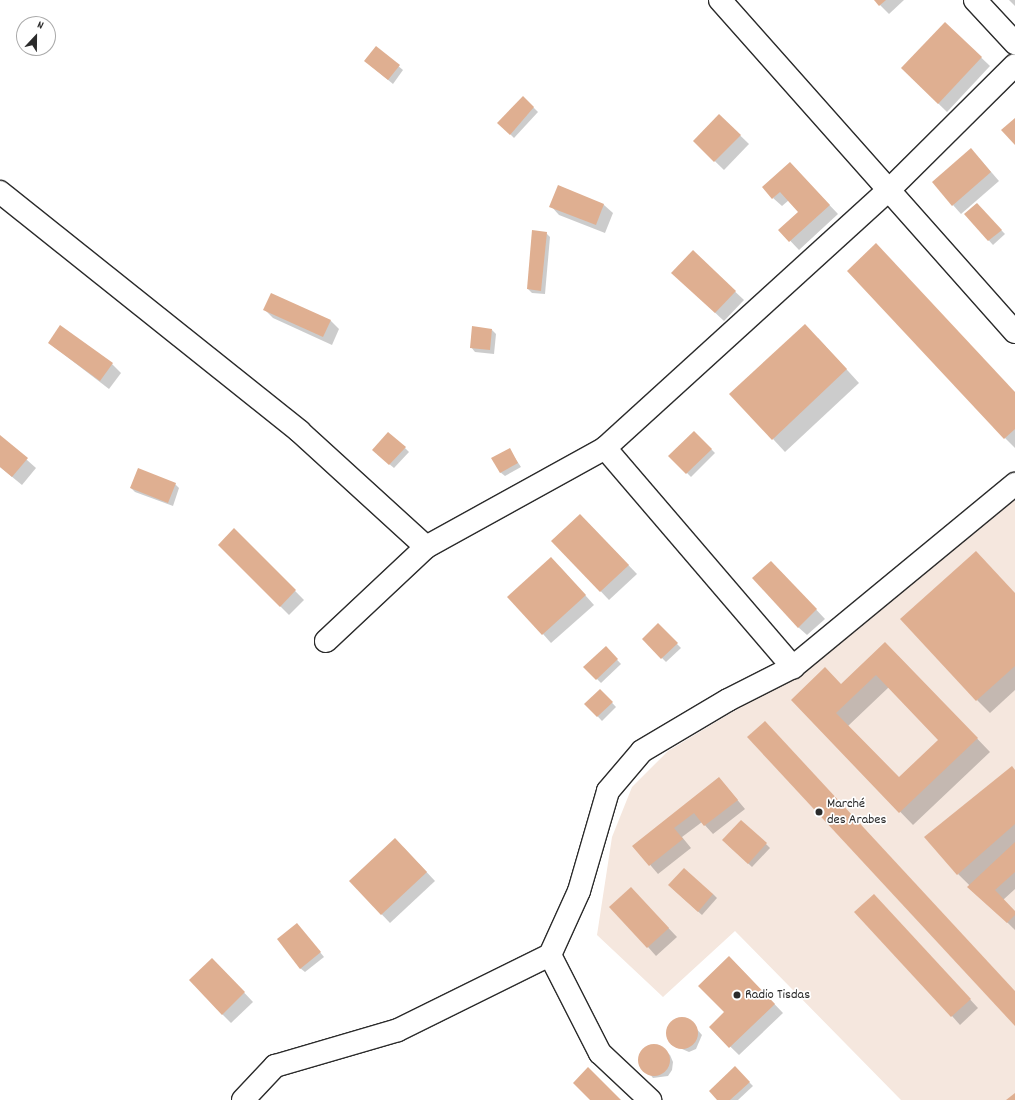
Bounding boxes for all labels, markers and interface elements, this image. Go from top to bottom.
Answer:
north arrow [16,16,56,56]
text: N [35,17,46,34]
place label: Marché des Arabes [827,796,886,828]
marker: Marché des Arabes [814,807,824,817]
place label: Radio Tisdas [745,987,810,1003]
marker: Radio Tisdas [732,990,742,1000]

